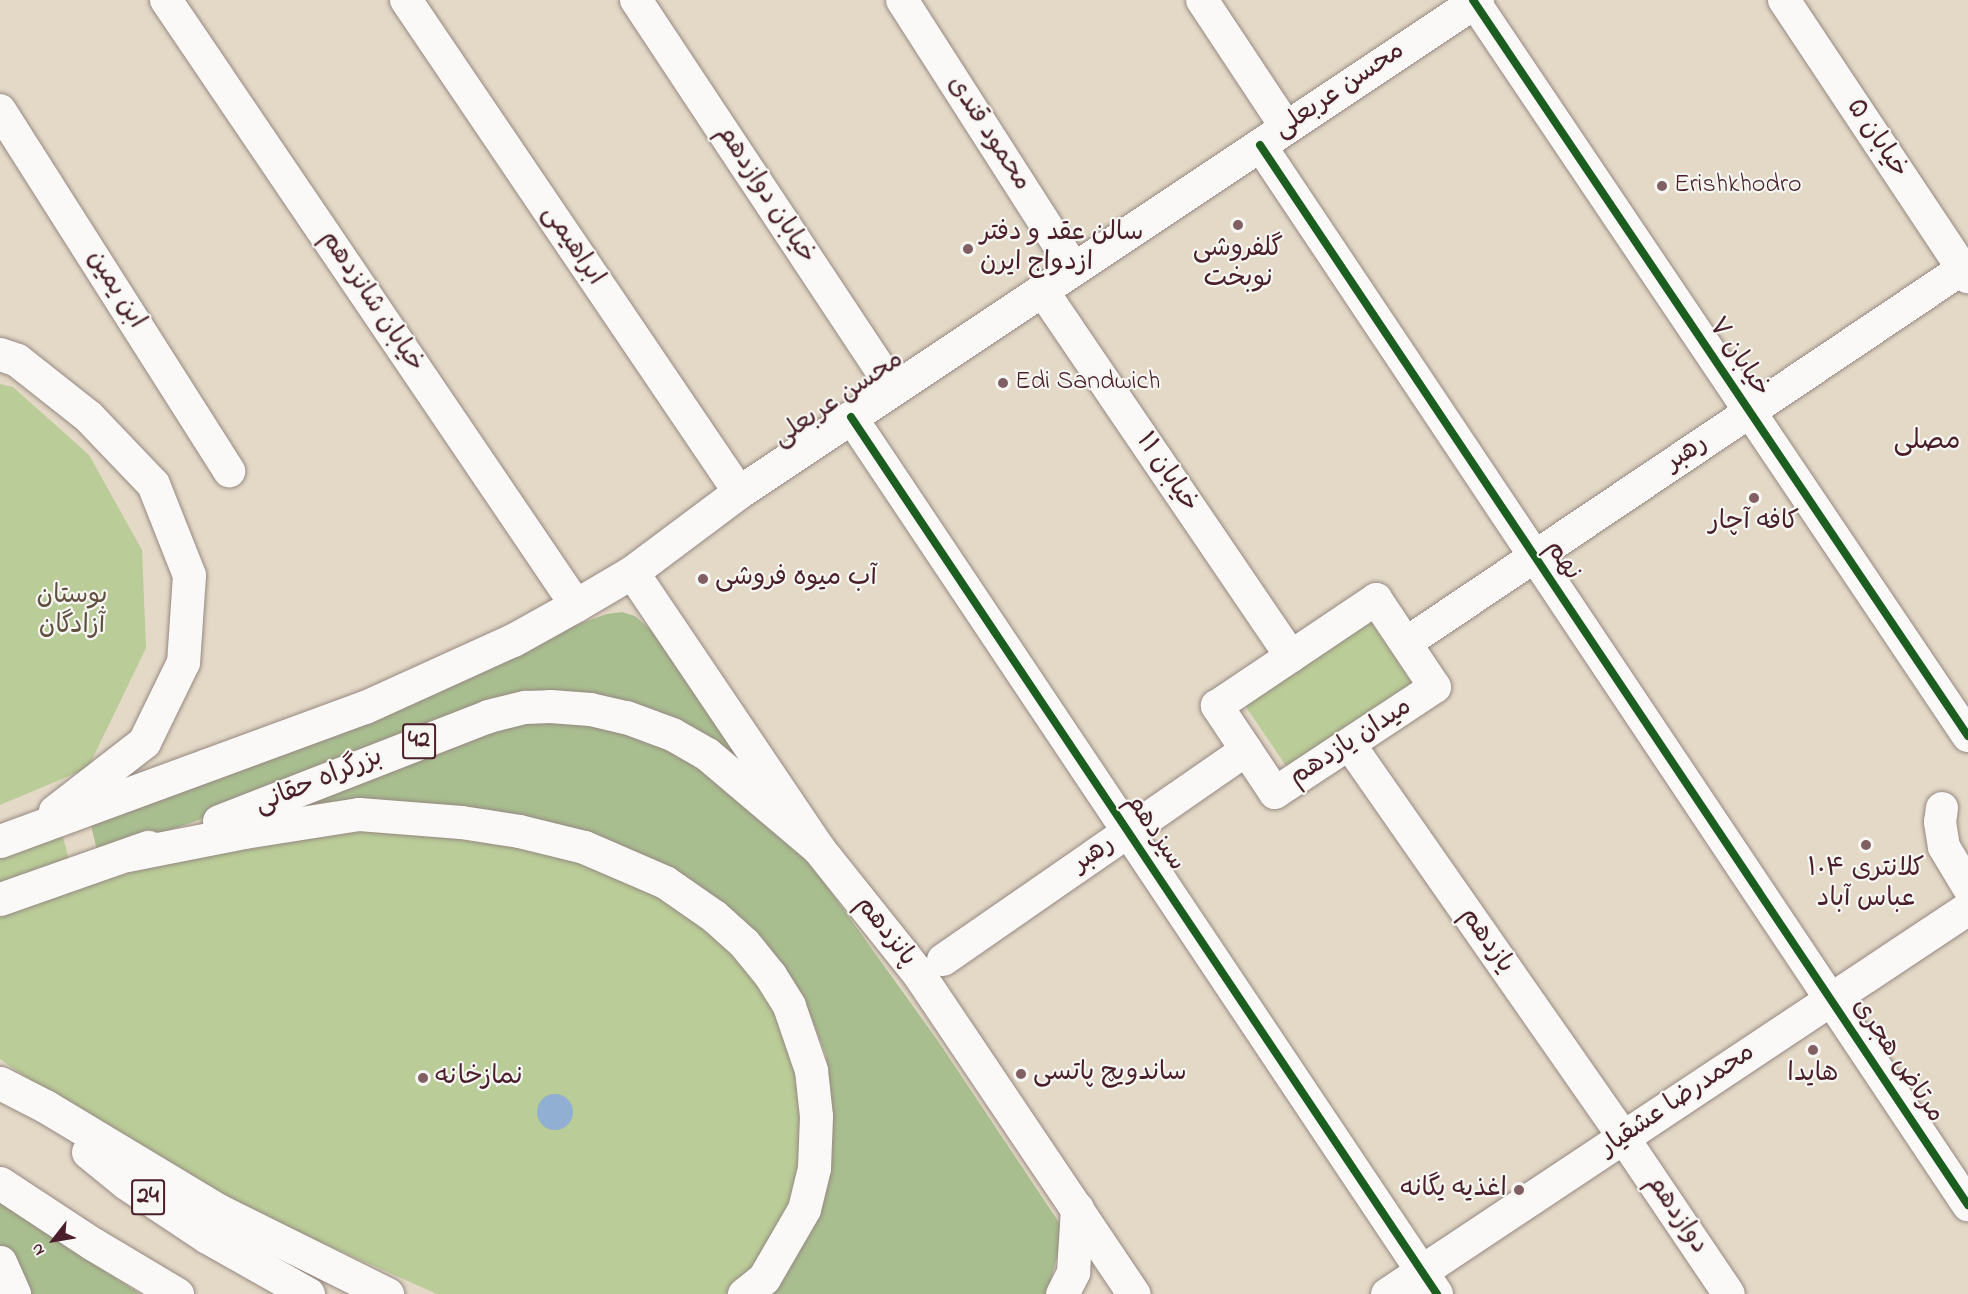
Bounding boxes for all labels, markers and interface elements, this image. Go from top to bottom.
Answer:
street label: محسن عربعلی [1269,36,1411,146]
street label: محمود قندی [939,71,1037,197]
street label: خیابان ۵ [1838,93,1914,185]
street label: خیابان دوازدهم [709,120,821,270]
place label: Erishkhodro [1674,170,1802,202]
marker: Erishkhodro [1655,179,1669,193]
street label: ابراهیمی [534,200,610,292]
place label: سالن عقد و دفتر ازدواج ایرن [980,218,1144,280]
marker: گلفروشی نوبخت [1231,218,1245,232]
street label: خیابان شانزدهم [312,225,430,379]
place label: گلفروشی نوبخت [1193,234,1283,296]
marker: سالن عقد و دفتر ازدواج ایرن [961,242,975,256]
street label: ابن یمین [79,245,151,335]
street label: خیابان ۷ [1700,312,1776,404]
street label: محسن عربعلی [768,345,910,455]
place label: Edi Sandwich [1015,367,1160,399]
marker: Edi Sandwich [996,376,1010,390]
district label: مصلی [1894,426,1960,458]
street label: خیابان ۱۱ [1128,427,1204,519]
street label: رهبر [1660,429,1714,479]
marker: کافه آچار [1747,491,1761,505]
place label: کافه آچار [1709,507,1799,539]
street label: نهم [1537,535,1587,587]
place label: آب میوه فروشی [715,563,877,595]
marker: آب میوه فروشی [696,572,710,586]
park label: بوستان آزادگان [36,581,108,642]
street label: میدان یازدهم [1284,692,1418,794]
road number: 42 [401,720,437,762]
street label: بزرگراه حقانی [251,742,387,822]
street label: سیزدهم [1117,789,1191,877]
street label: رهبر [1067,830,1121,880]
marker: کلانتری ۱۰۴ عباس آباد [1859,838,1873,852]
place label: کلانتری ۱۰۴ عباس آباد [1807,854,1925,916]
street label: پانزدهم [848,890,922,974]
street label: یازدهم [1452,902,1520,980]
street label: مرتاض هجری [1844,993,1950,1129]
street label: محمدرضا عشقیار [1595,1038,1761,1164]
marker: هایدا [1806,1043,1820,1057]
place label: ساندویچ پاتسی [1033,1058,1187,1090]
place label: هایدا [1788,1059,1838,1091]
place label: نمازخانه [435,1062,522,1094]
marker: ساندویچ پاتسی [1014,1067,1028,1081]
marker: نمازخانه [416,1071,430,1085]
street label: دوازدهم [1638,1170,1714,1260]
place label: اغذیه یگانه [1399,1174,1507,1206]
road number: 24 [130,1176,166,1218]
marker: اغذیه یگانه [1512,1183,1526,1197]
north arrow [24,1210,84,1270]
text: N [26,1238,52,1260]

